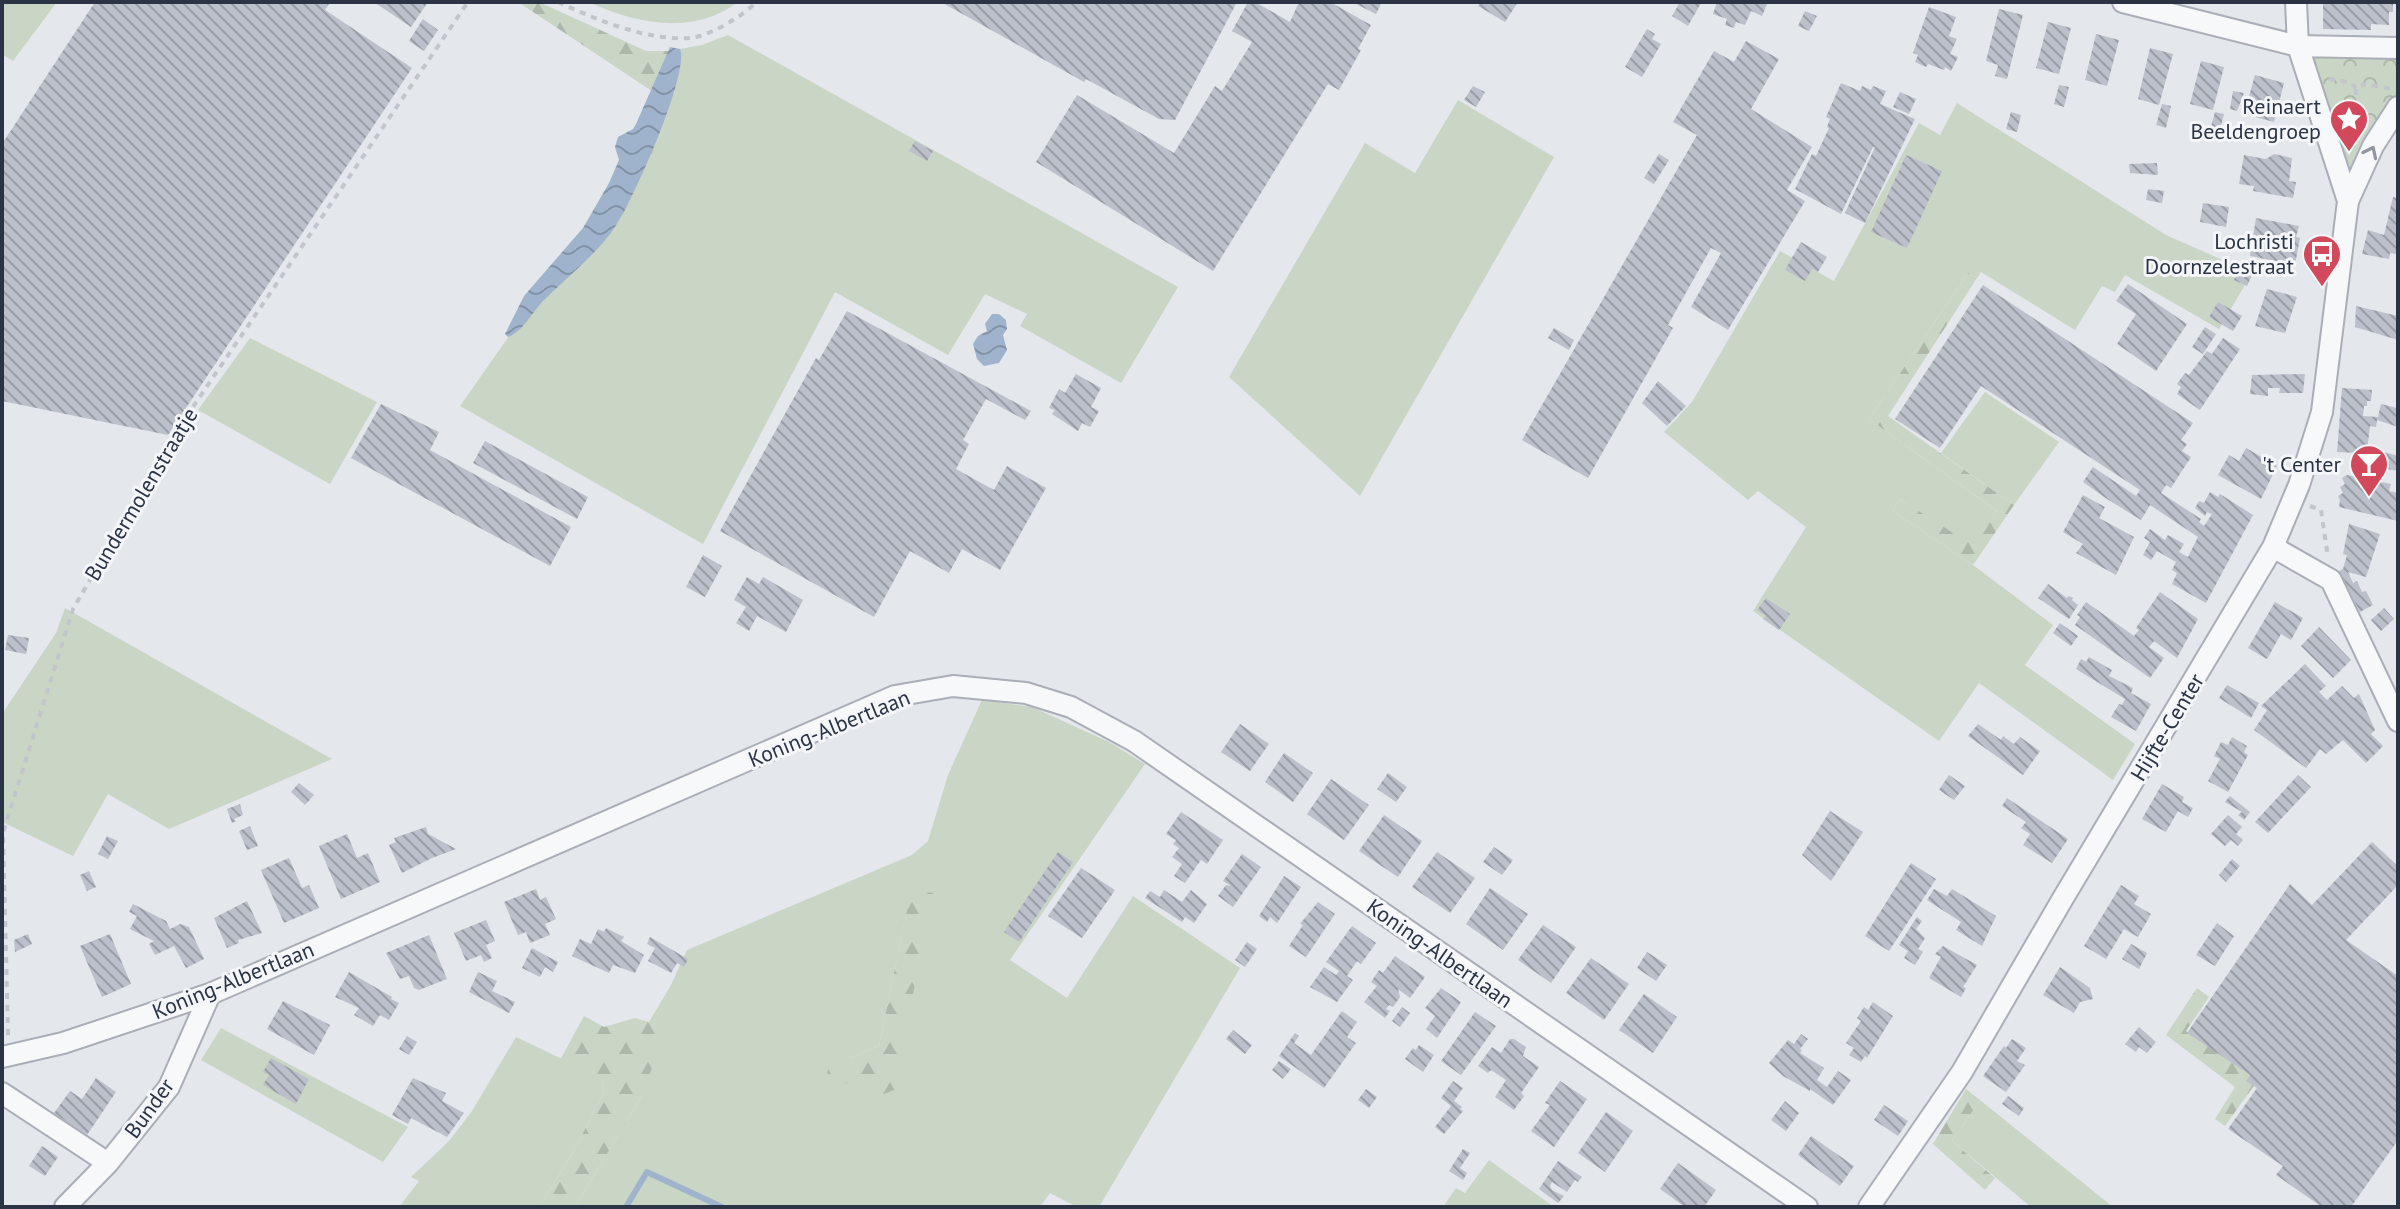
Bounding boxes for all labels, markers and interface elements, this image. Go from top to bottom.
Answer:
place label: Reinaert Beeldengroep [2190,92,2322,145]
place icon: Reinaert Beeldengroep [2328,98,2370,153]
one-way arrow [2361,146,2376,161]
place label: Lochristi Doornzelestraat [2145,227,2295,280]
bus stop icon: Lochristi Doornzelestraat [2301,233,2343,288]
street label: Bundermolenstraatje [78,402,204,586]
bar icon: 't Center [2348,443,2390,498]
place label: 't Center [2262,450,2342,478]
street label: Hijfte-Center [2124,668,2210,786]
street label: Koning-Albertlaan [744,683,914,773]
street label: Koning-Albertlaan [1361,892,1519,1014]
street label: Koning-Albertlaan [148,935,318,1025]
street label: Bunder [118,1072,180,1143]

